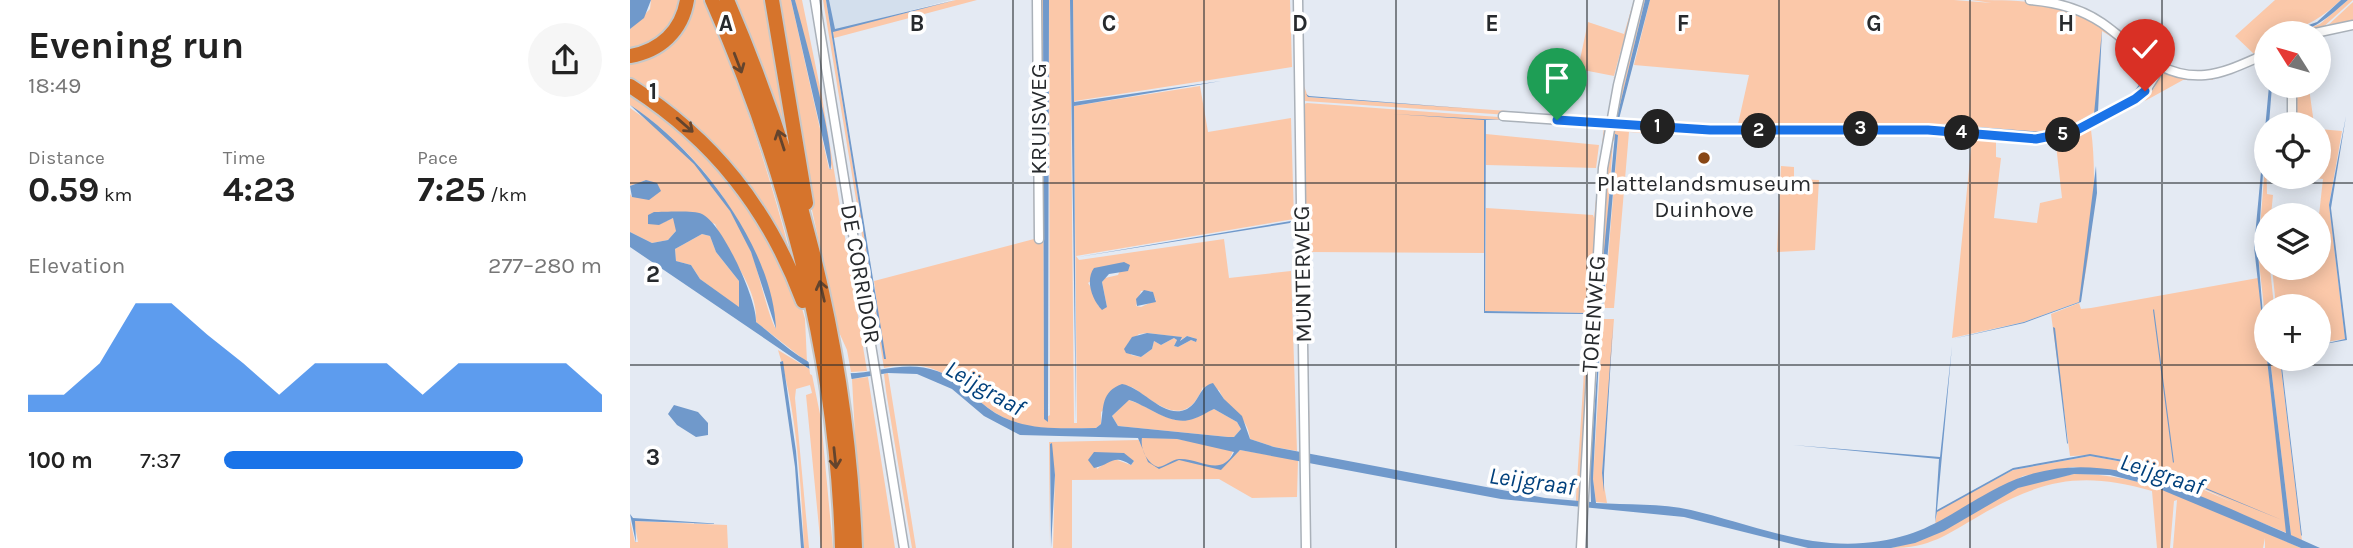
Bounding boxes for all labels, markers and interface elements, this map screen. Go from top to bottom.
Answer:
text: A [719,10,733,37]
text: B [910,10,924,37]
text: C [1102,10,1116,37]
text: D [1292,10,1308,37]
text: E [1485,10,1499,37]
text: F [1677,10,1689,37]
text: G [1866,10,1882,37]
text: H [2058,10,2074,37]
pin [2115,19,2175,91]
north arrow [2254,21,2331,98]
map controls [2254,21,2331,371]
text: Evening run [28,23,244,68]
button: share [528,23,602,97]
icon: check [2126,30,2164,68]
pin [1527,48,1587,120]
one-way arrow [732,52,745,73]
icon: arrive [1538,59,1576,97]
street label: KRUISWEG [1025,63,1052,175]
text: 18:49 [28,72,81,99]
text: 1 [649,78,657,105]
pin: 1 [1640,110,1676,144]
pin: 3 [1844,111,1878,146]
button: locate [2254,112,2331,189]
pin: 2 [1742,114,1776,148]
text: 1 [1654,115,1661,137]
pin: 4 [1944,116,1980,150]
one-way arrow [676,117,694,133]
text: 3 [1855,117,1866,139]
pin: 5 [2046,118,2080,152]
text: 2 [1753,119,1764,141]
text: 4 [1956,121,1967,143]
text: 5 [2057,123,2068,145]
one-way arrow [774,129,787,151]
text: Distance [28,147,105,169]
text: Time [223,147,265,169]
text: Pace [417,147,458,169]
marker: Plattelandsmuseum Duinhove [1696,150,1712,166]
text: 0.59 [28,169,99,210]
text: 4:23 [223,169,296,210]
text: 7:25 [417,169,486,210]
place label: Plattelandsmuseum Duinhove [1597,170,1811,223]
text: km [99,184,132,206]
text: /km [486,184,527,206]
street label: DE CORRIDOR [835,202,886,346]
button: layers [2254,203,2331,280]
street label: MUNTERWEG [1288,205,1317,343]
text: Elevation [28,252,125,279]
text: 277–280 m [488,252,602,279]
street label: TORENWEG [1576,255,1611,374]
text: 2 [646,261,660,288]
one-way arrow [815,280,828,303]
button: + [2254,294,2331,371]
water label: Leijgraaf [941,354,1032,423]
text: 3 [646,444,660,471]
one-way arrow [829,446,842,468]
text: 100 m [28,447,93,474]
text: 7:37 [140,447,180,474]
water label: Leijgraaf [2117,447,2210,501]
water label: Leijgraaf [1487,461,1579,501]

